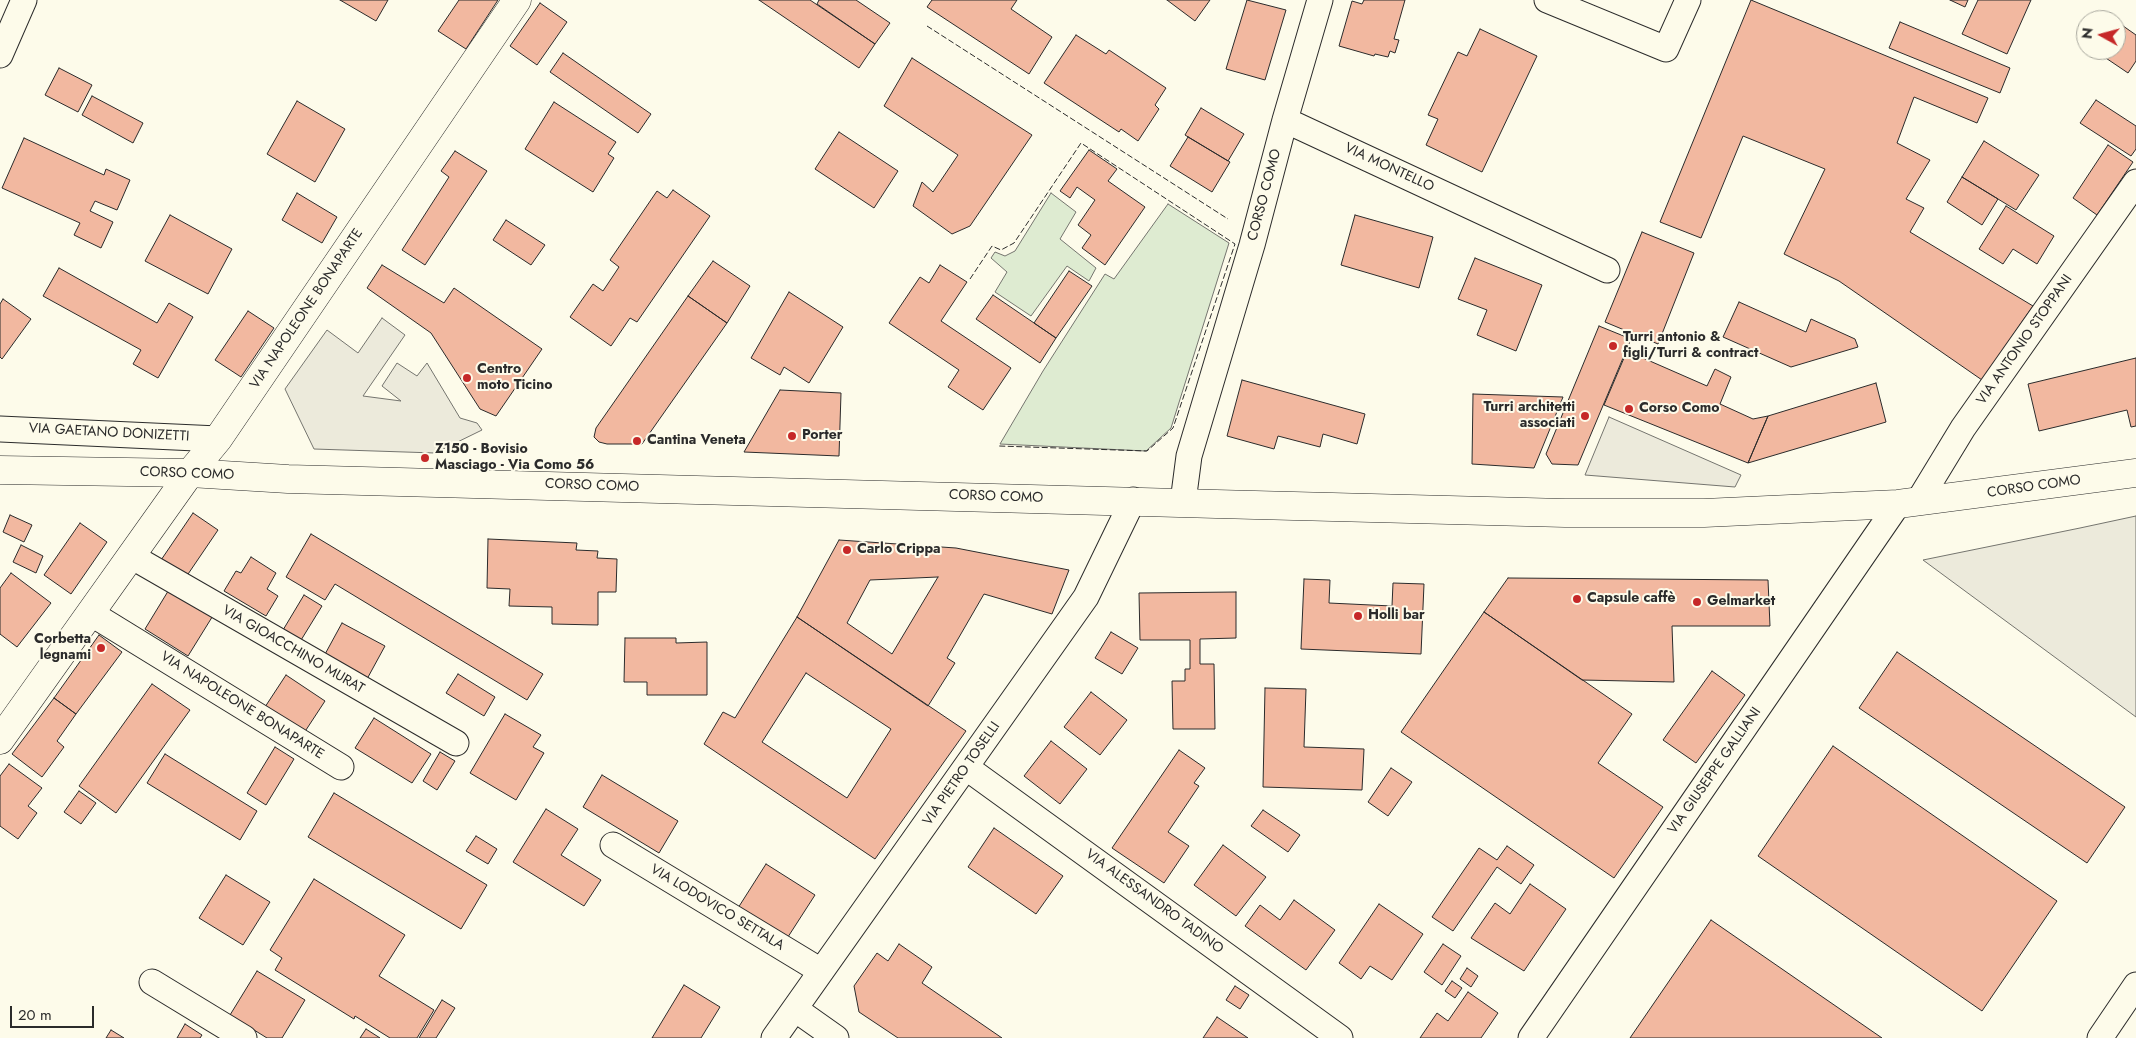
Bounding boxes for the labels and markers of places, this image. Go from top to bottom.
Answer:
place label: Turri antonio & figli/Turri & contract [1623,330,1758,362]
marker: Turri antonio & figli/Turri & contract [1607,340,1619,352]
place label: Centro moto Ticino [477,362,552,394]
marker: Centro moto Ticino [461,372,473,384]
place label: Turri architetti associati [1484,400,1575,432]
place label: Corso Como [1639,401,1719,417]
marker: Corso Como [1623,403,1635,415]
marker: Turri architetti associati [1579,410,1591,422]
place label: Porter [802,428,843,444]
marker: Porter [786,430,798,442]
place label: Cantina Veneta [647,433,746,449]
marker: Cantina Veneta [631,435,643,447]
place label: Z150 - Bovisio Masciago - Via Como 56 [435,442,594,474]
marker: Z150 - Bovisio Masciago - Via Como 56 [419,452,431,464]
place label: Carlo Crippa [857,542,941,558]
marker: Carlo Crippa [841,544,853,556]
place label: Capsule caffè [1587,591,1676,607]
marker: Capsule caffè [1571,593,1583,605]
place label: Gelmarket [1707,594,1775,610]
marker: Gelmarket [1691,596,1703,608]
place label: Holli bar [1368,608,1425,624]
marker: Holli bar [1352,610,1364,622]
place label: Corbetta legnami [34,632,91,664]
marker: Corbetta legnami [95,642,107,654]

